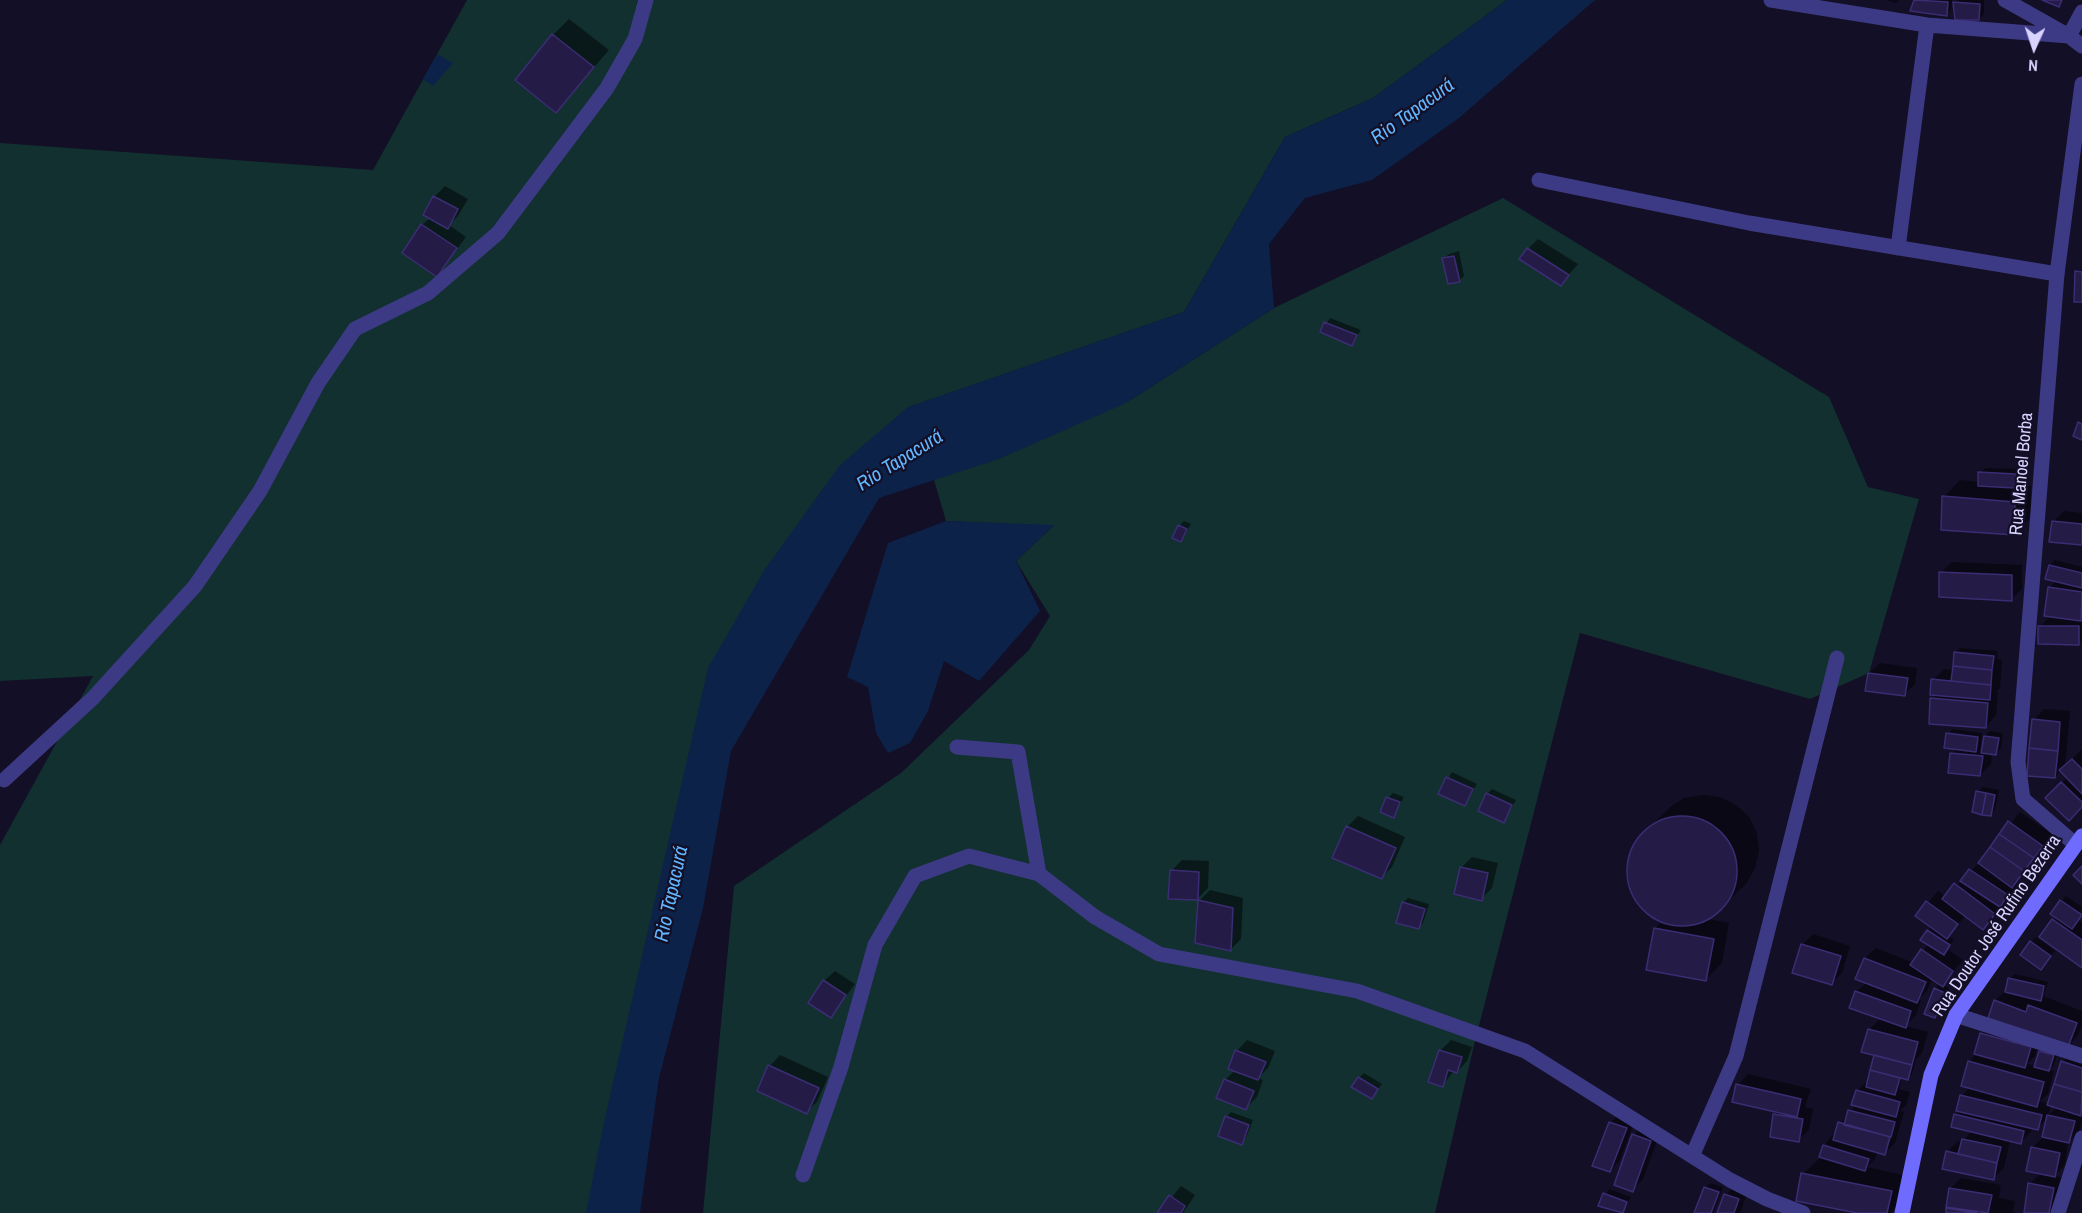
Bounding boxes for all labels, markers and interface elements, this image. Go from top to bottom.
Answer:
north arrow [2004,18,2064,78]
text: N [2028,55,2038,77]
water label: Rio Tapacurá [1367,74,1459,150]
street label: Rua Manoel Borba [2006,412,2038,536]
water label: Rio Tapacurá [852,425,948,497]
street label: Rua Doutor José Rufino Bezerra [1928,831,2066,1021]
water label: Rio Tapacurá [650,844,694,944]

